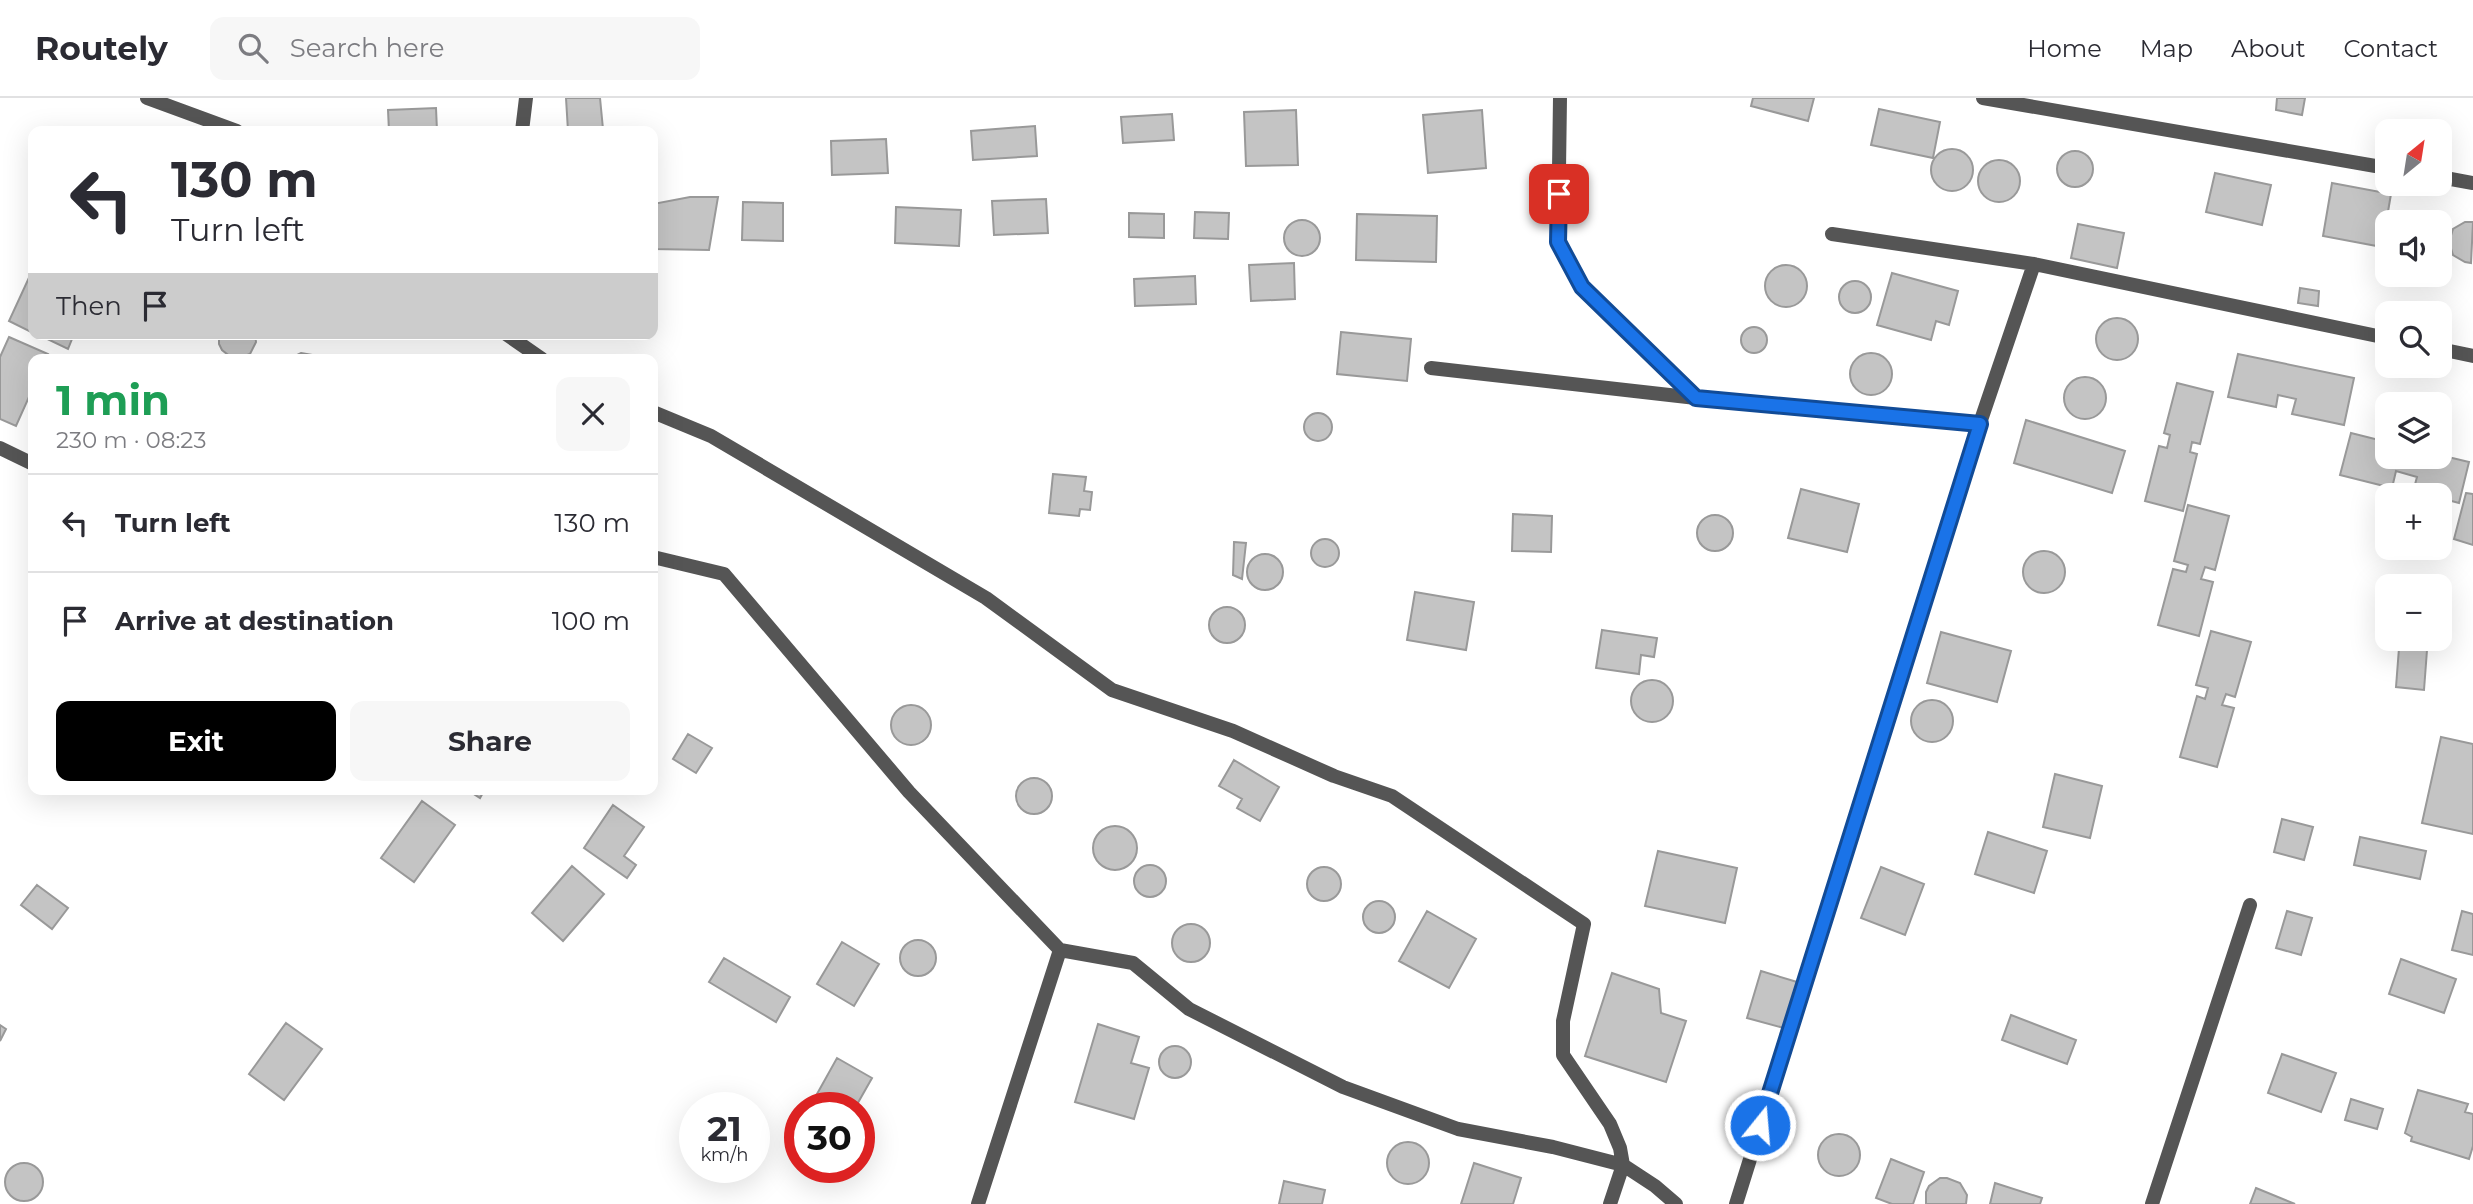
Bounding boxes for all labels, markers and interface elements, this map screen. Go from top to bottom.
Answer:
search box [210,17,700,80]
text: Routely [35,28,168,68]
icon: search [234,29,272,67]
text: Search here [290,32,445,64]
text: Home [2027,34,2102,63]
text: Map [2140,34,2193,63]
text: About [2231,34,2305,63]
text: Contact [2343,34,2438,63]
north arrow [2375,119,2452,196]
map controls [2375,119,2452,651]
text: 130 m [171,150,318,209]
icon: left [56,154,147,245]
pin [1529,164,1589,224]
icon: arrive [1540,175,1578,213]
text: Turn left [171,210,305,249]
button: sound [2375,210,2452,287]
icon: arrive [136,287,174,325]
text: Then [56,290,122,322]
button: search [2375,301,2452,378]
text: 1 min [56,374,170,426]
button: close [556,377,630,451]
button: layers [2375,392,2452,469]
text: 230 m · 08:23 [56,426,206,454]
button: + [2375,483,2452,560]
icon: left [56,504,94,542]
text: Turn left [115,507,231,539]
text: 130 m [554,507,630,539]
button: − [2375,574,2452,651]
icon: arrive [56,602,94,640]
text: Arrive at destination [115,605,394,637]
text: 100 m [552,605,630,637]
button: Exit [56,701,336,781]
button: Share [350,701,630,781]
position arrow [1723,1088,1797,1162]
speed limit sign: 30 [784,1092,875,1183]
text: 21 [707,1107,742,1150]
text: km/h [700,1144,749,1166]

